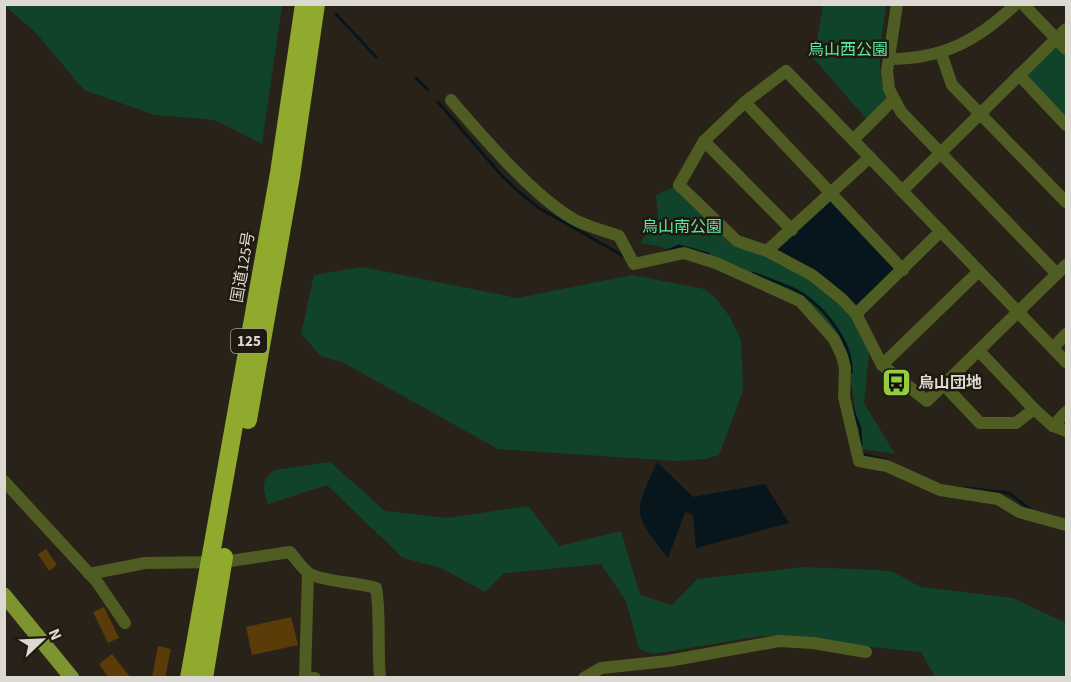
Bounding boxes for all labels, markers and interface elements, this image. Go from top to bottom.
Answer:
park label: 烏山西公園 [808,39,888,61]
park label: 烏山南公園 [642,216,722,238]
street label: 国道125号 [226,230,260,304]
road number: 125 [231,329,267,353]
bus stop icon: 烏山団地 [881,366,913,398]
place label: 烏山団地 [918,372,982,394]
north arrow [12,610,72,670]
text: N [43,625,67,644]

